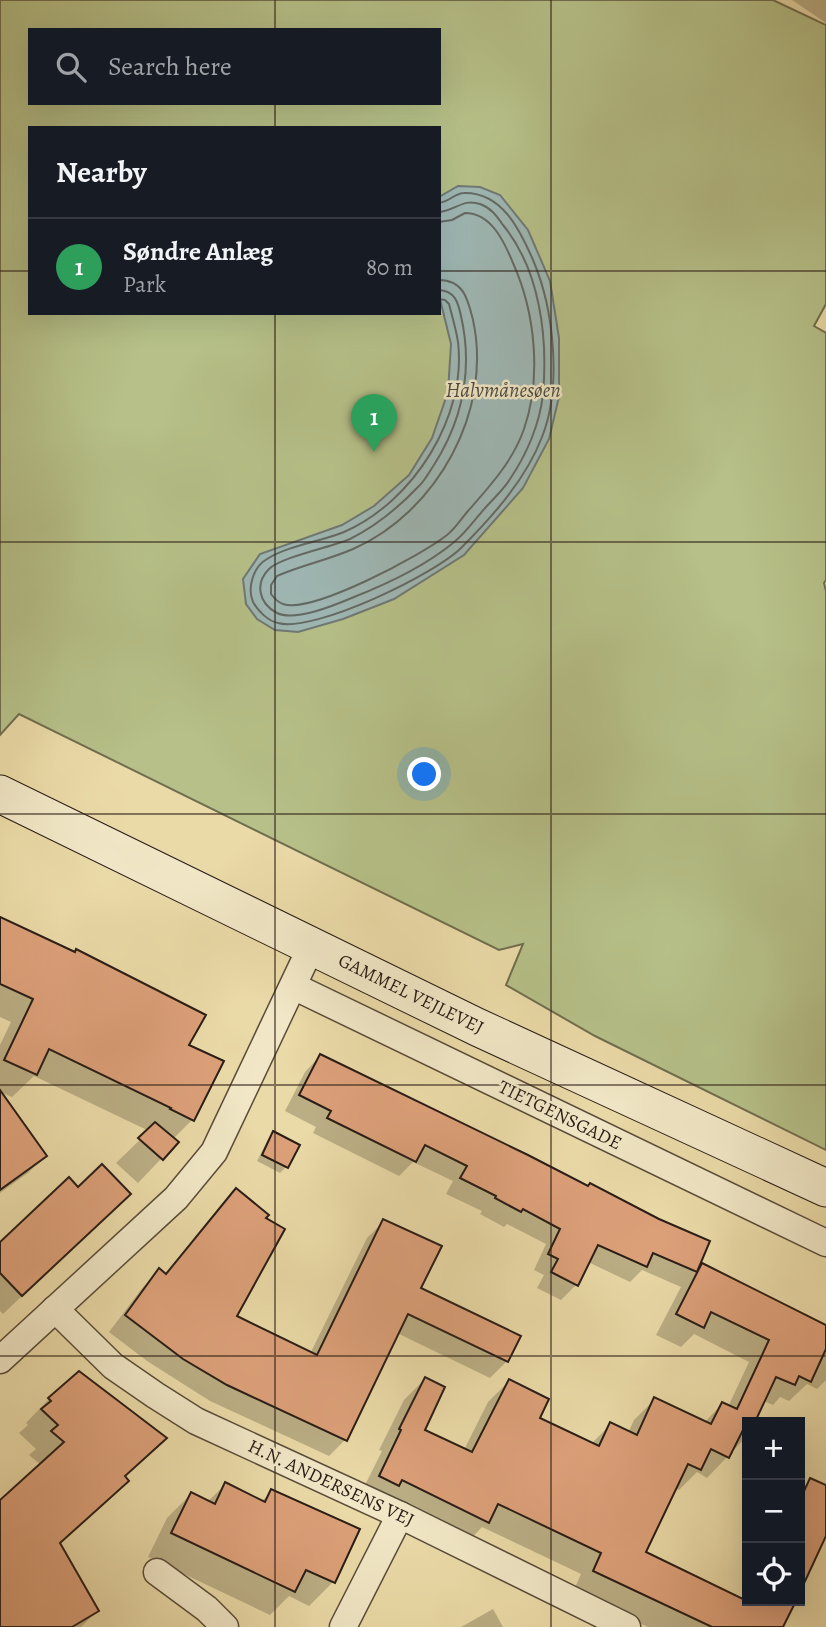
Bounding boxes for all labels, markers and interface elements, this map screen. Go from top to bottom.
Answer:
search box [28,28,441,105]
icon: search [52,48,90,86]
text: Search here [108,49,232,84]
text: Nearby [56,152,147,192]
text: Søndre Anlæg [123,234,273,269]
text: 1 [75,252,83,283]
text: 80 m [366,252,413,283]
text: Park [123,269,166,300]
water label: Halvmånesøen [445,376,561,404]
pin: 1 [351,394,397,452]
your location [407,757,441,791]
street label: GAMMEL VEJLEVEJ [334,947,488,1041]
street label: TIETGENSGADE [494,1074,626,1156]
map controls [742,1417,805,1606]
button: + [742,1417,805,1480]
street label: H.N. ANDERSENS VEJ [244,1433,418,1533]
button: − [742,1480,805,1543]
button: locate [742,1543,805,1606]

